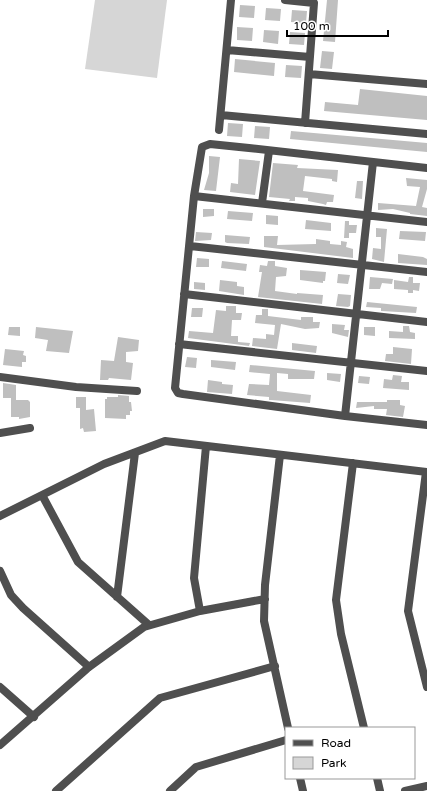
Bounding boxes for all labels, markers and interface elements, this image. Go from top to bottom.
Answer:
scale bar [287,12,388,38]
text: 100 m [293,19,330,33]
legend [285,727,415,779]
text: Road [321,736,351,750]
text: Park [321,756,347,770]

